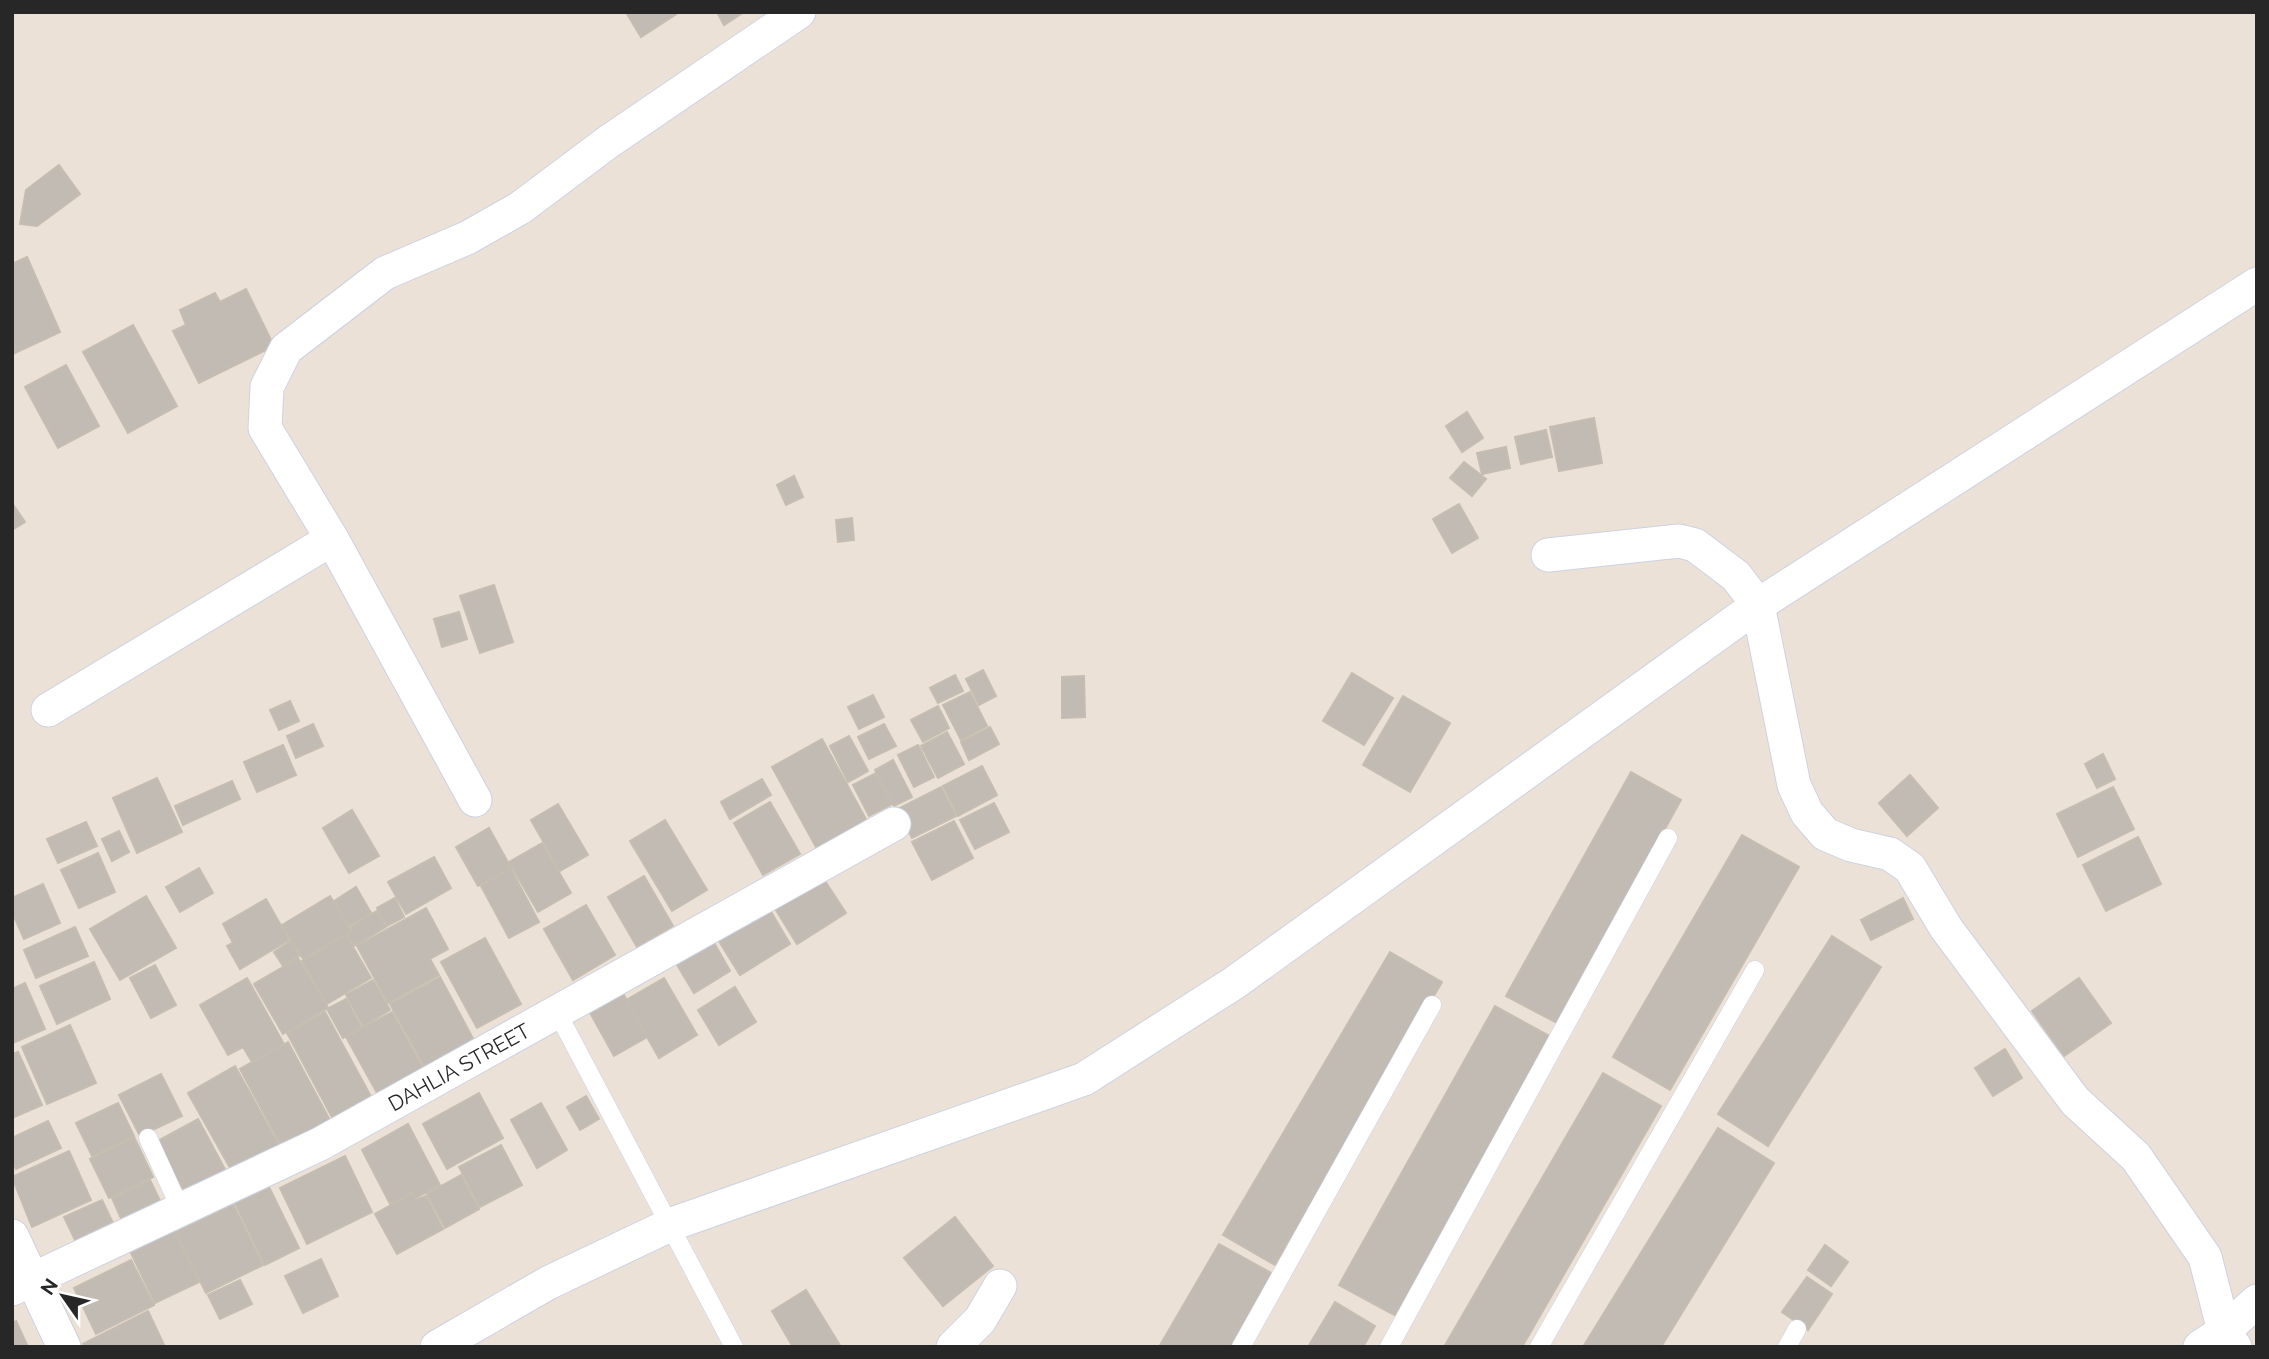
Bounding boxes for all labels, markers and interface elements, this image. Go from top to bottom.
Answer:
street label: DAHLIA STREET [384,1018,534,1116]
north arrow [28,1261,98,1331]
text: N [36,1274,62,1299]

